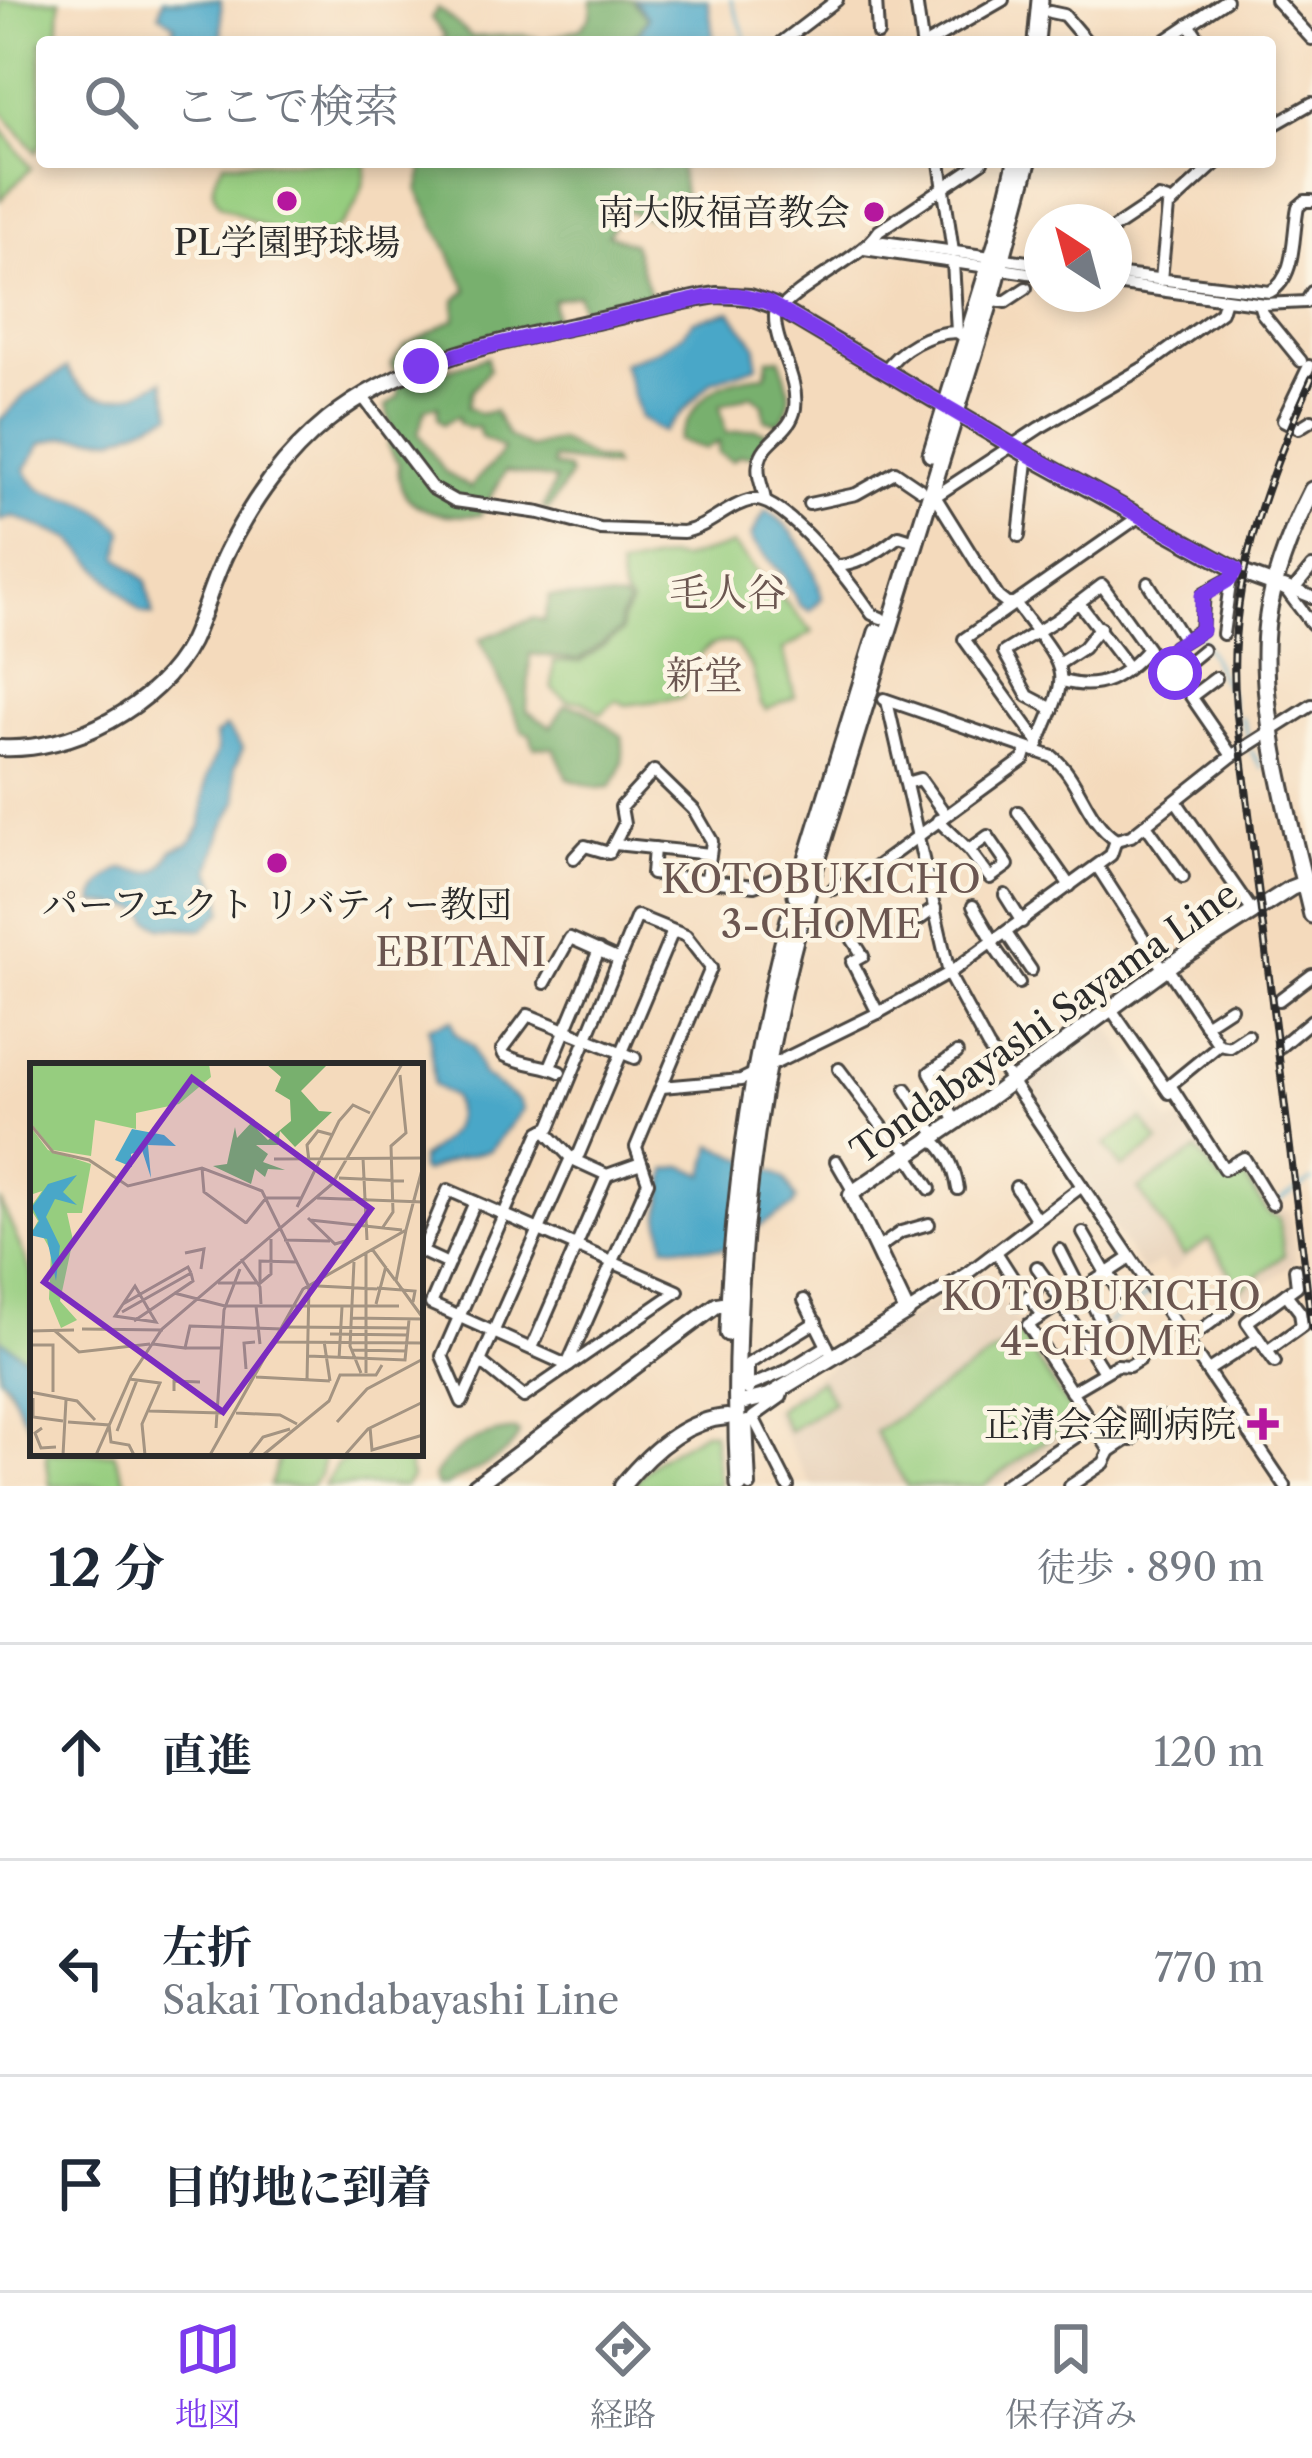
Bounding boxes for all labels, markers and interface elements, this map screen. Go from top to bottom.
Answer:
search box [36,36,1276,168]
icon: search [78,69,144,135]
text: ここで検索 [174,78,399,134]
marker: PL学園野球場 [274,188,300,214]
place label: 南大阪福音教会 [598,190,850,234]
marker: 南大阪福音教会 [861,199,887,225]
north arrow [1024,204,1132,312]
place label: PL学園野球場 [173,220,401,264]
route end [394,339,448,393]
district label: 毛人谷 [669,568,787,616]
route start [1148,646,1202,700]
district label: 新堂 [665,651,743,699]
marker: パーフェクト リバティー教団 [264,850,290,876]
district label: KOTOBUKICHO 3-CHOME [661,855,981,948]
street label: Tondabayashi Sayama Line [842,871,1246,1173]
place label: パーフェクト リバティー教団 [42,882,512,926]
district label: EBITANI [376,928,546,976]
inset map [30,1063,423,1456]
district label: KOTOBUKICHO 4-CHOME [941,1272,1261,1365]
place label: 正清会金剛病院 [984,1402,1236,1446]
marker: 正清会金剛病院 [1247,1408,1279,1440]
text: 12 分 [48,1537,165,1599]
text: 徒歩 · 890 m [1037,1543,1264,1591]
icon: ahead [48,1719,114,1785]
text: 直進 [162,1727,252,1783]
text: 120 m [1154,1728,1264,1776]
text: 左折 [162,1919,252,1975]
icon: left [48,1935,114,2001]
text: 770 m [1154,1944,1264,1992]
text: Sakai Tondabayashi Line [162,1976,619,2024]
icon: arrive [48,2151,114,2217]
text: 目的地に到着 [162,2159,432,2215]
tab: 地図 [175,2316,241,2435]
tab: 経路 [590,2316,656,2435]
tab: 保存済み [1005,2316,1137,2435]

